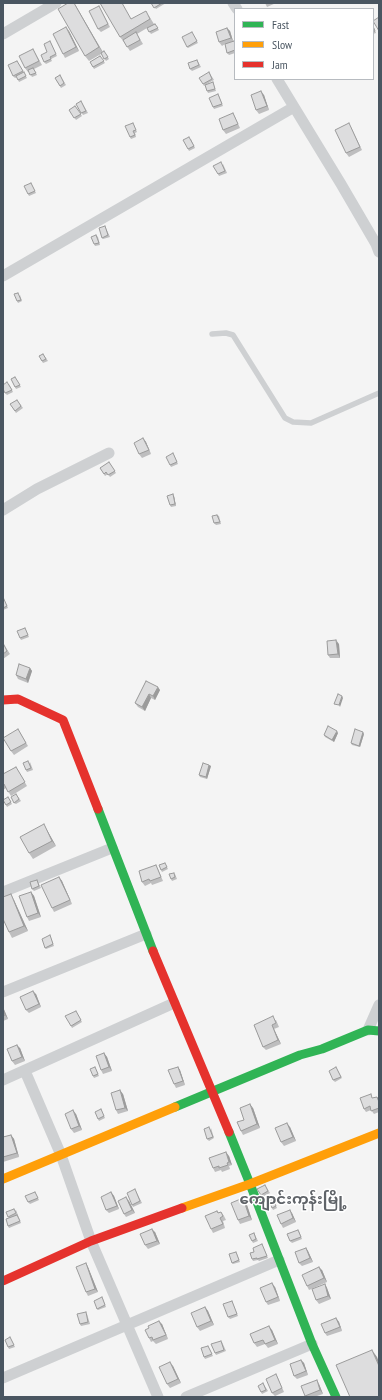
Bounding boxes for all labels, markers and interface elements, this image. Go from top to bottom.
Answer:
legend [234,8,374,80]
text: Fast [272,17,289,32]
text: Slow [272,37,292,52]
text: Jam [272,57,288,72]
district label: ကျောင်းကုန်းမြို့ [239,1191,347,1209]

